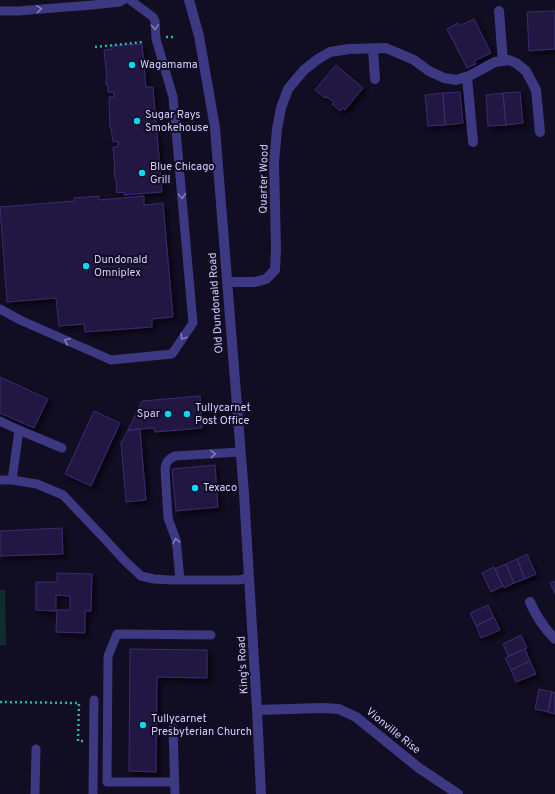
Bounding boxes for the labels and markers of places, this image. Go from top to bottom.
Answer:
place label: Wagamama [140,58,198,72]
marker: Wagamama [127,60,137,70]
place label: Sugar Rays Smokehouse [145,108,208,135]
marker: Sugar Rays Smokehouse [132,116,142,126]
place label: Blue Chicago Grill [150,160,214,187]
marker: Blue Chicago Grill [137,168,147,178]
place label: Dundonald Omniplex [94,253,148,280]
marker: Dundonald Omniplex [81,261,91,271]
place label: Tullycarnet Post Office [195,401,251,428]
place label: Spar [137,407,161,421]
marker: Spar [163,409,173,419]
marker: Tullycarnet Post Office [182,409,192,419]
place label: Texaco [203,481,237,495]
marker: Texaco [190,483,200,493]
place label: Tullycarnet Presbyterian Church [151,712,252,739]
marker: Tullycarnet Presbyterian Church [138,720,148,730]

